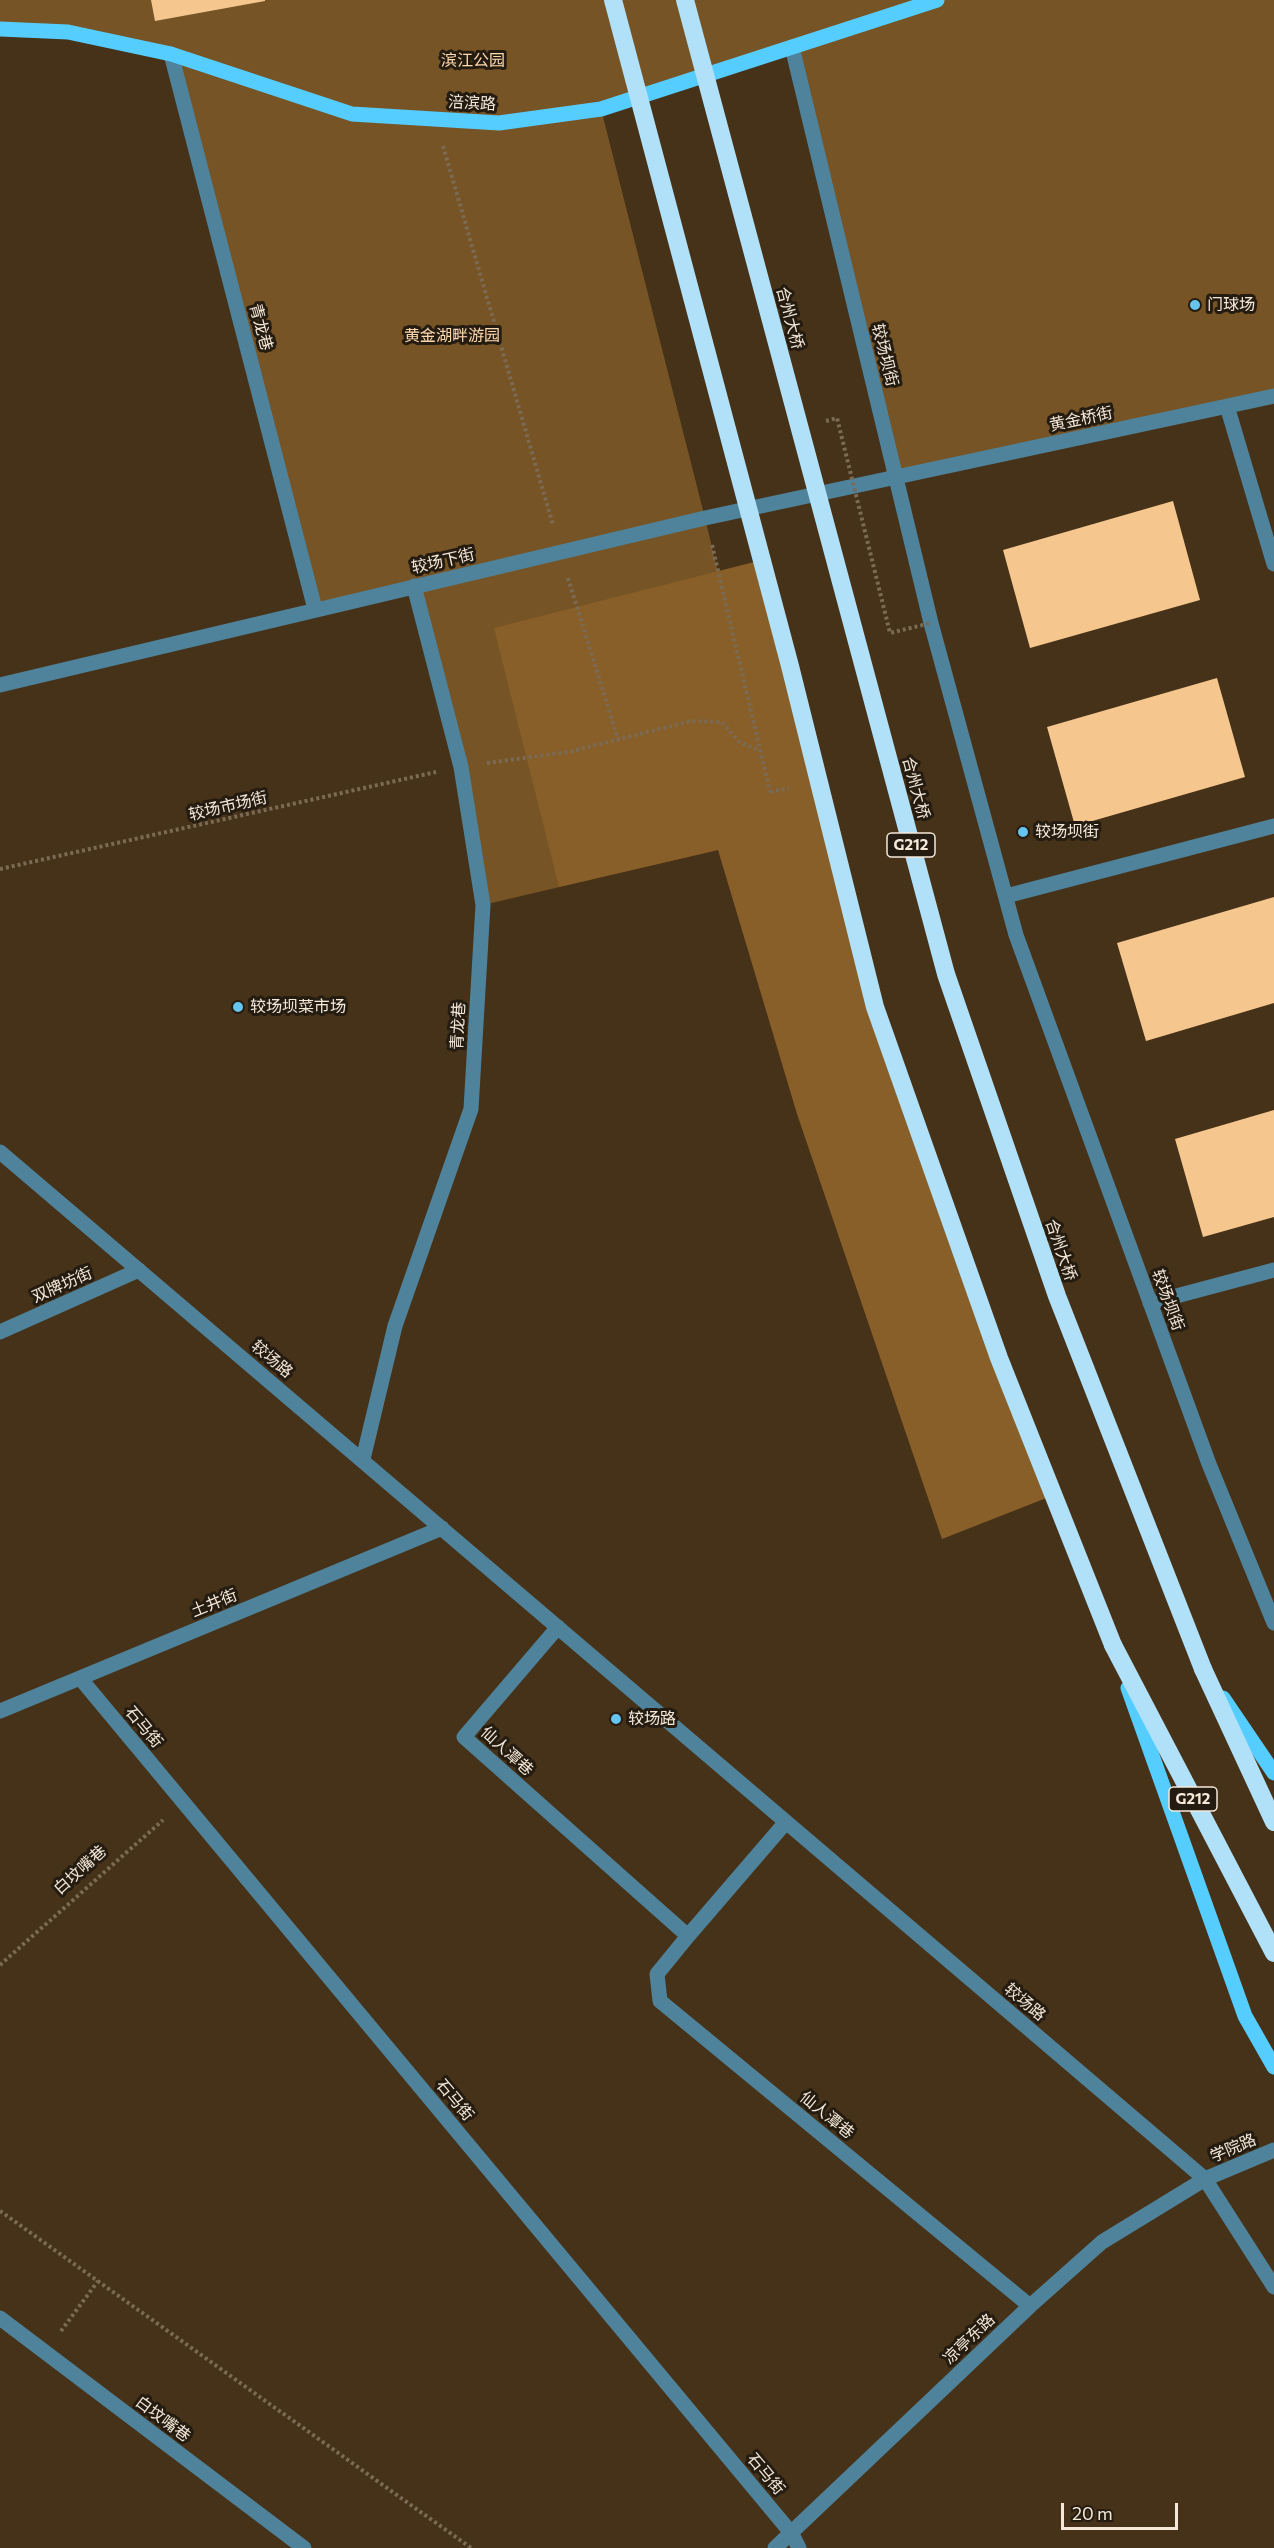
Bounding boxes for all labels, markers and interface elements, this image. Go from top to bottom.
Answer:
park label: 滨江公园 [441,51,505,71]
street label: 涪滨路 [448,92,496,114]
street label: 合州大桥 [772,285,808,351]
place label: 门球场 [1207,295,1255,315]
marker: 门球场 [1188,298,1202,312]
street label: 青龙巷 [246,301,276,353]
street label: 较场坝街 [868,322,902,388]
park label: 黄金湖畔游园 [404,326,500,346]
street label: 黄金桥街 [1048,403,1114,435]
street label: 较场下街 [410,544,476,578]
street label: 合州大桥 [898,755,934,821]
street label: 较场市场街 [187,788,269,824]
place label: 较场坝街 [1035,822,1099,842]
marker: 较场坝街 [1016,825,1030,839]
road number: G212 [887,833,935,857]
place label: 较场坝菜市场 [250,997,346,1017]
marker: 较场坝菜市场 [231,1000,245,1014]
street label: 青龙巷 [447,1002,469,1050]
street label: 合州大桥 [1042,1217,1080,1283]
street label: 双牌坊街 [29,1263,95,1307]
street label: 较场坝街 [1148,1267,1188,1333]
street label: 较场路 [247,1336,297,1382]
street label: 土井街 [188,1585,240,1621]
street label: 石马街 [121,1702,167,1752]
place label: 较场路 [628,1709,676,1729]
marker: 较场路 [609,1712,623,1726]
street label: 仙人潭巷 [477,1722,537,1780]
road number: G212 [1169,1787,1217,1811]
street label: 白坟嘴巷 [50,1841,110,1899]
street label: 较场路 [1000,1979,1050,2025]
street label: 石马街 [432,2075,478,2125]
street label: 仙人潭巷 [796,2087,858,2143]
street label: 学院路 [1207,2130,1259,2166]
street label: 凉亭东路 [939,2310,999,2368]
street label: 白坟嘴巷 [132,2392,194,2446]
street label: 石马街 [743,2449,789,2499]
scale bar [1064,2491,1181,2529]
text: 20 m [1072,2502,1113,2524]

